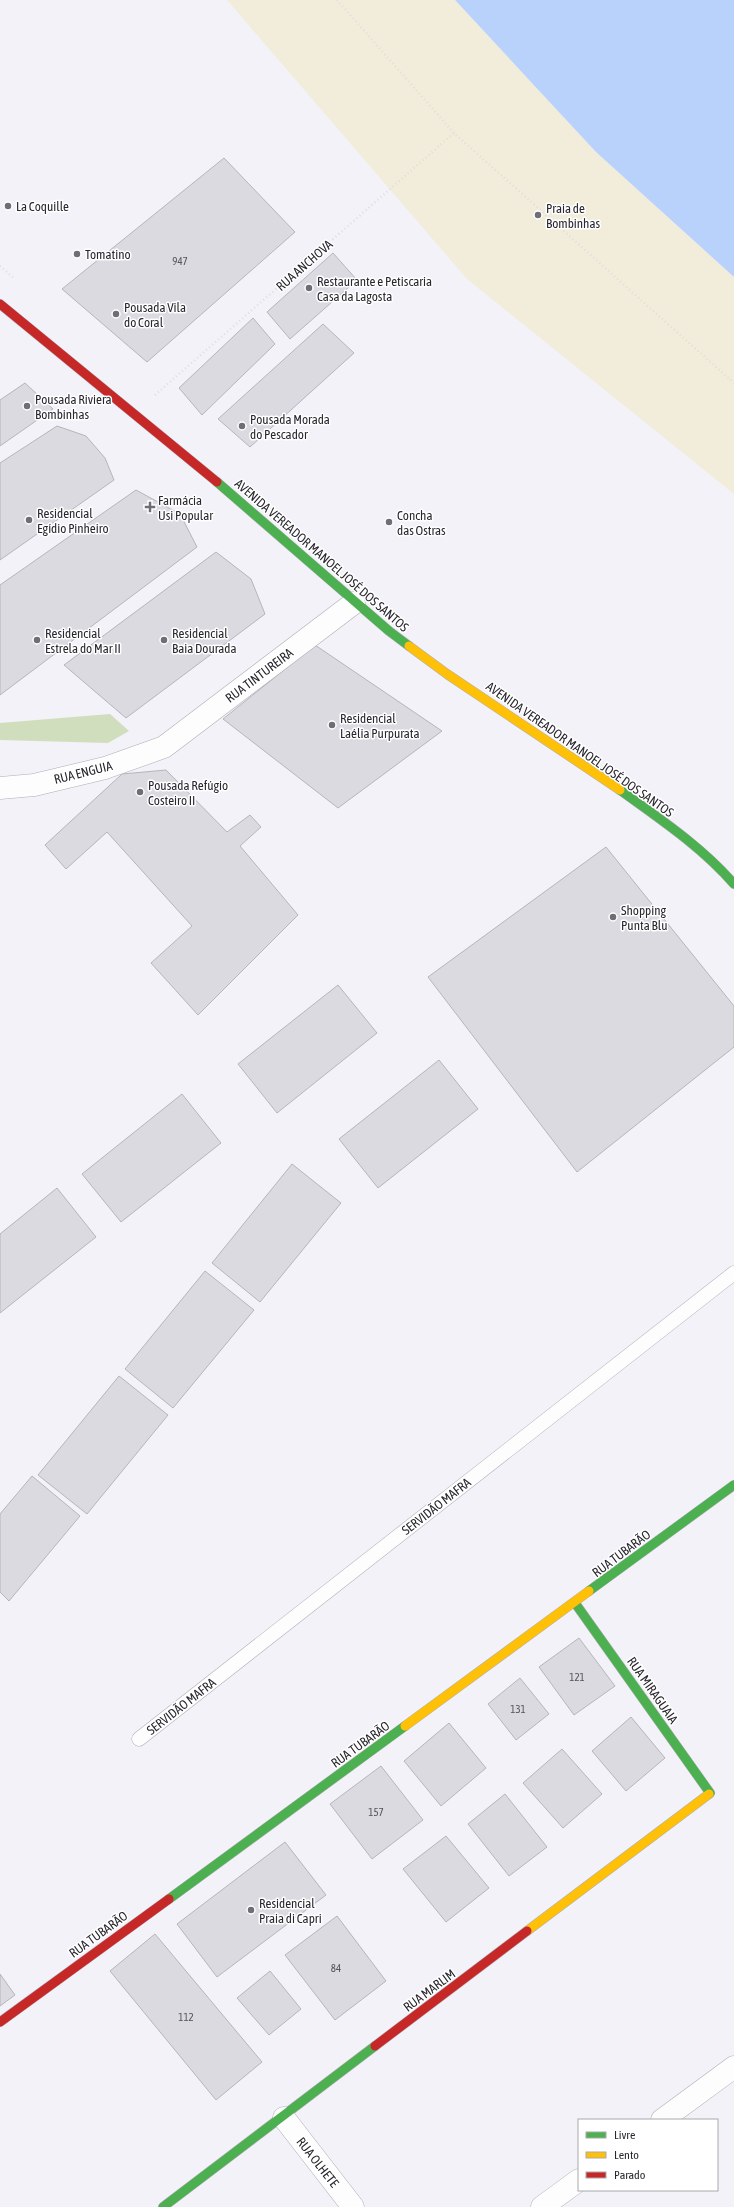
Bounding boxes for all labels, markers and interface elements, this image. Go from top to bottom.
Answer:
place label: La Coquille [16,199,69,214]
marker: La Coquille [3,201,13,211]
place label: Praia de Bombinhas [546,201,600,231]
marker: Praia de Bombinhas [533,210,543,220]
street label: RUA ANCHOVA [273,236,336,294]
place label: Tomatino [85,247,131,262]
marker: Tomatino [72,249,82,259]
house number: 947 [172,255,188,267]
place label: Restaurante e Petiscaria Casa da Lagosta [317,274,432,304]
marker: Restaurante e Petiscaria Casa da Lagosta [304,283,314,293]
place label: Pousada Vila do Coral [124,300,186,330]
marker: Pousada Vila do Coral [111,309,121,319]
place label: Pousada Riviera Bombinhas [35,392,112,422]
marker: Pousada Riviera Bombinhas [22,401,32,411]
place label: Pousada Morada do Pescador [250,412,330,442]
marker: Pousada Morada do Pescador [237,421,247,431]
street label: AVENIDA VEREADOR MANOEL JOSÉ DOS SANTOS [232,476,412,635]
place label: Farmácia Usi Popular [158,493,213,523]
marker: Farmácia Usi Popular [145,502,155,512]
place label: Residencial Egídio Pinheiro [37,506,109,536]
place label: Concha das Ostras [397,508,446,538]
marker: Residencial Egídio Pinheiro [24,515,34,525]
marker: Concha das Ostras [384,517,394,527]
place label: Residencial Estrela do Mar II [45,626,121,656]
place label: Residencial Baia Dourada [172,626,237,656]
marker: Residencial Estrela do Mar II [32,635,42,645]
marker: Residencial Baia Dourada [159,635,169,645]
street label: RUA TINTUREIRA [223,645,297,706]
street label: AVENIDA VEREADOR MANOEL JOSÉ DOS SANTOS [483,679,677,820]
place label: Residencial Laélia Purpurata [340,711,420,741]
marker: Residencial Laélia Purpurata [327,720,337,730]
street label: RUA ENGUIA [52,758,115,787]
place label: Pousada Refúgio Costeiro II [148,778,228,808]
marker: Pousada Refúgio Costeiro II [135,787,145,797]
place label: Shopping Punta Blu [621,903,667,933]
marker: Shopping Punta Blu [608,912,618,922]
street label: SERVIDÃO MAFRA [399,1474,474,1538]
street label: RUA TUBARÃO [589,1526,654,1580]
street label: RUA MIRAGUAIA [624,1654,681,1727]
house number: 121 [569,1671,585,1683]
street label: SERVIDÃO MAFRA [144,1674,219,1738]
house number: 131 [510,1703,526,1715]
street label: RUA TUBARÃO [328,1718,393,1771]
house number: 157 [368,1806,384,1818]
place label: Residencial Praia di Capri [259,1896,322,1926]
marker: Residencial Praia di Capri [246,1905,256,1915]
street label: RUA TUBARÃO [66,1908,131,1961]
house number: 84 [331,1962,341,1974]
street label: RUA MARLIM [400,1966,458,2015]
house number: 112 [178,2011,194,2023]
legend [578,2119,718,2191]
text: Livre [614,2128,635,2142]
street label: RUA OLHETE [293,2134,342,2191]
text: Lento [614,2148,639,2162]
text: Parado [614,2168,646,2182]

